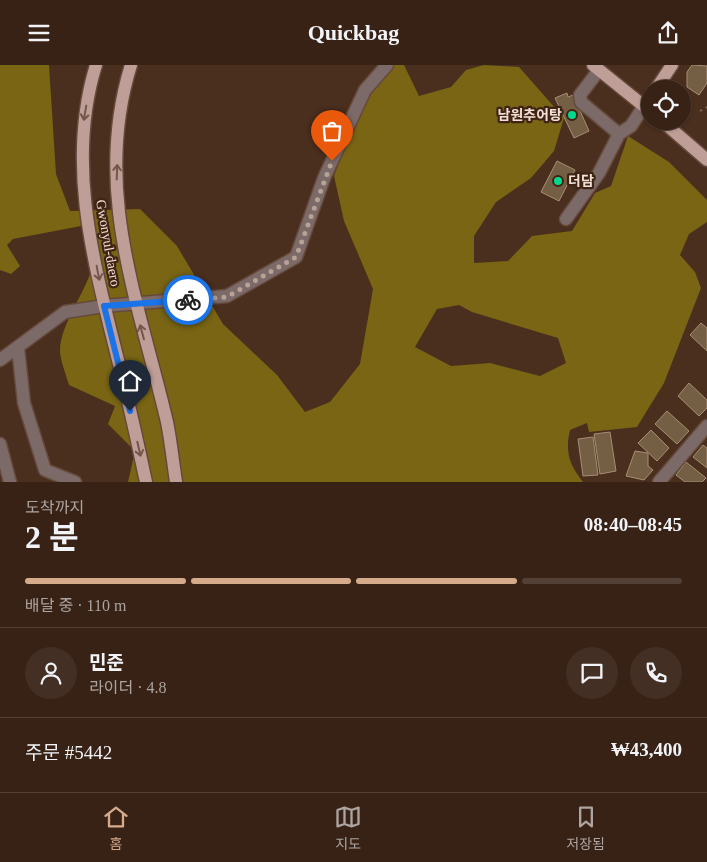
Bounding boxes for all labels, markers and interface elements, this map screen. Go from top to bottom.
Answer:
icon: menu [25,19,53,47]
icon: share [654,19,682,47]
text: Quickbag [308,20,399,45]
map controls [641,80,691,130]
button: locate [641,80,691,130]
one-way arrow [80,104,90,120]
place label: 남원추어탕 [498,108,562,123]
marker: 남원추어탕 [566,109,578,121]
pin [311,110,353,161]
icon: bag [318,117,346,145]
one-way arrow [112,165,122,181]
place label: 더담 [568,174,594,189]
marker: 더담 [552,175,564,187]
street label: Gwonyul-daero [93,198,123,288]
one-way arrow [94,265,103,281]
courier [163,275,213,325]
icon: bike [174,286,202,314]
one-way arrow [137,325,147,341]
pin [109,360,151,411]
icon: home [116,367,144,395]
one-way arrow [135,440,144,456]
text: 도착까지 [25,499,84,516]
text: 08:40–08:45 [584,514,682,535]
text: 2 분 [25,519,78,555]
text: 배달 중 · 110 m [25,597,126,614]
button: person [25,647,77,699]
button: chat [566,647,618,699]
button: phone [630,647,682,699]
text: 민준 [89,652,124,673]
text: 라이더 · 4.8 [89,679,167,696]
text: ₩43,400 [611,739,682,760]
text: 주문 #5442 [25,742,112,763]
tab: 홈 [102,803,130,853]
tab: 지도 [334,803,362,853]
tab: 저장됨 [566,803,605,853]

